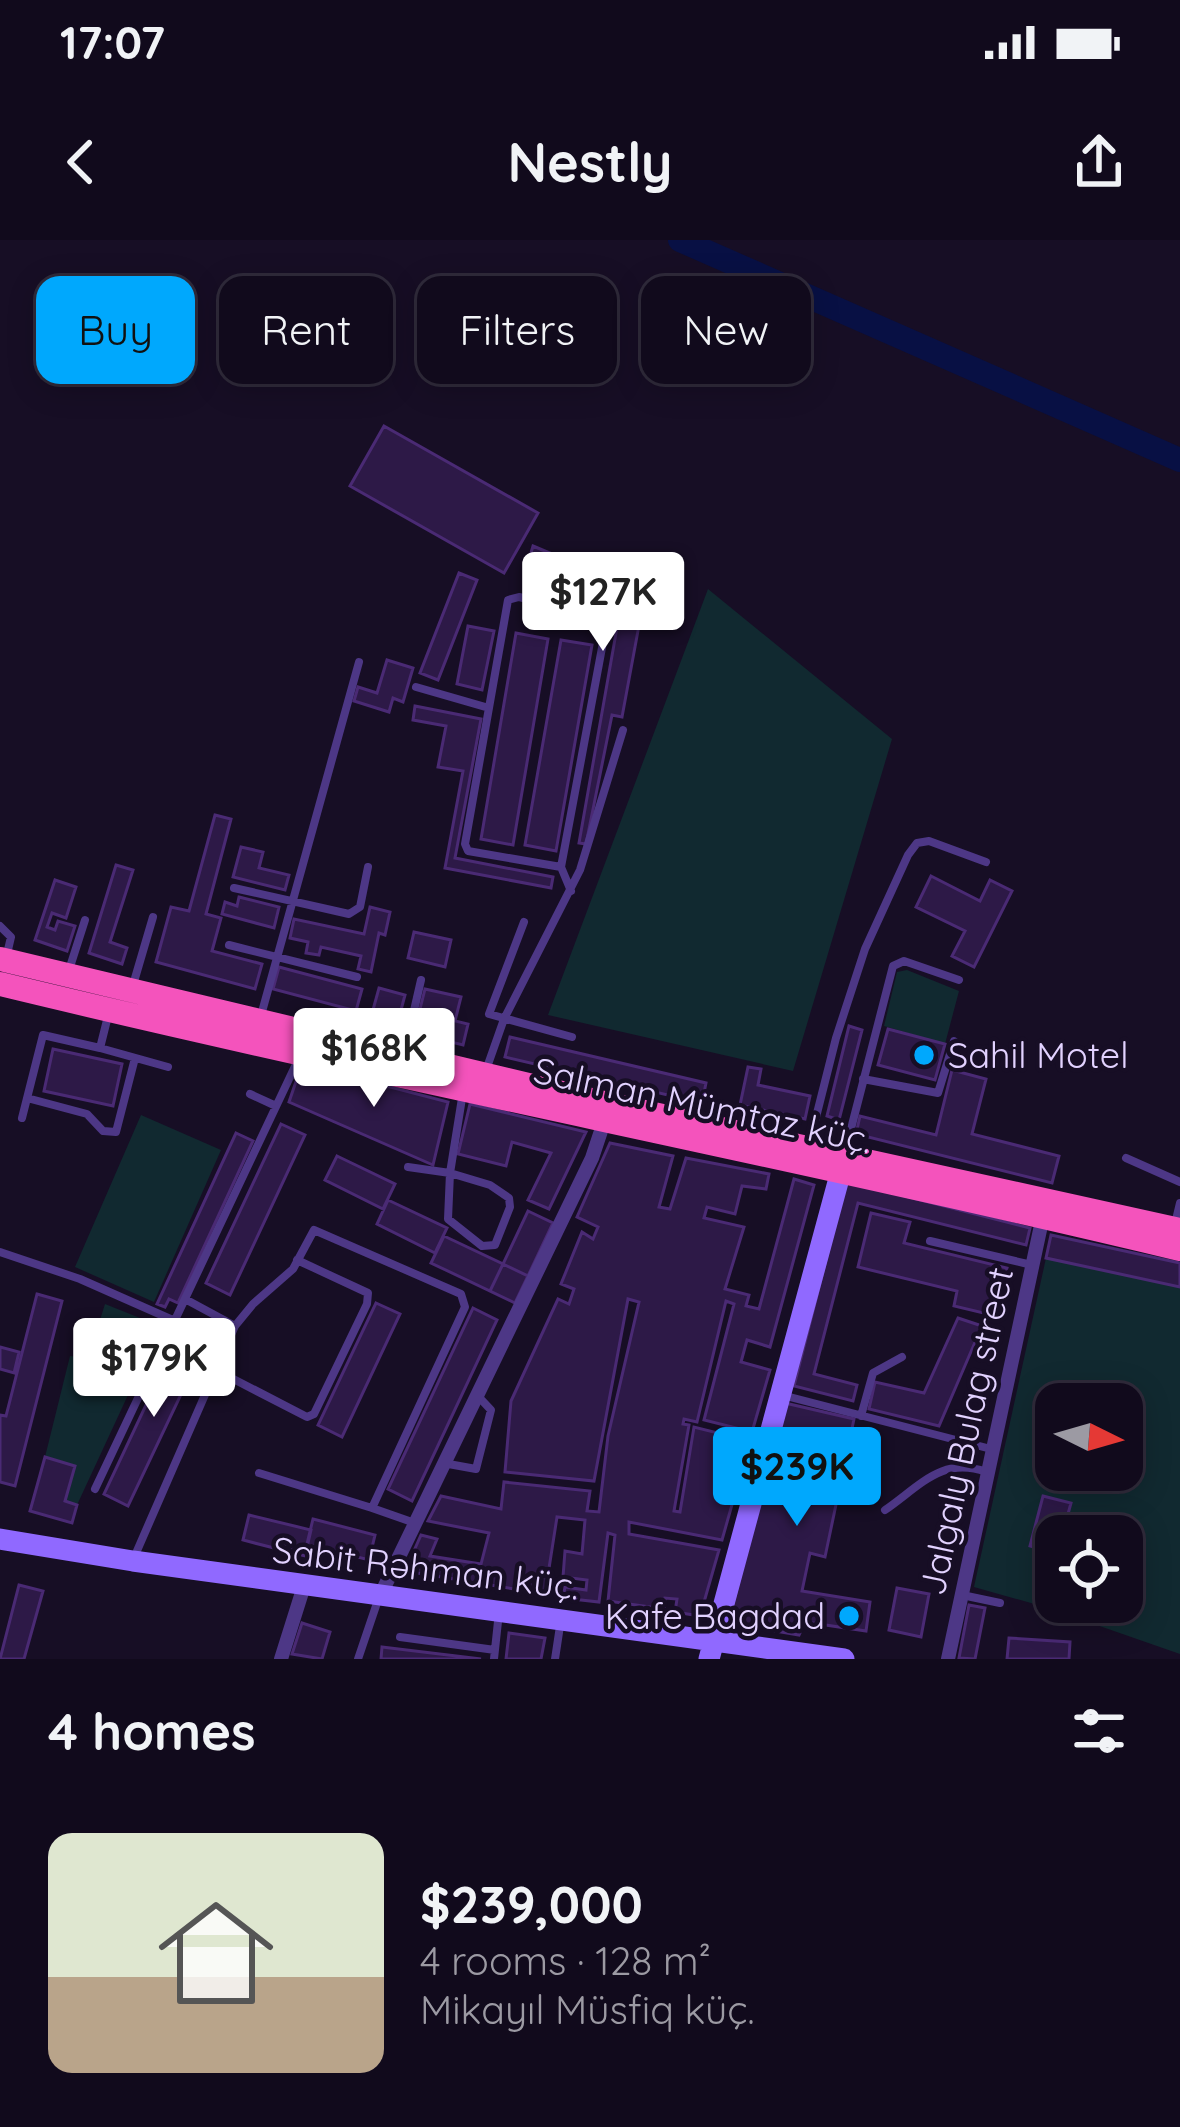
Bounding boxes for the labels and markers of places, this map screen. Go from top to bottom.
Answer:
pin: $127K [519,552,687,654]
pin: $168K [290,1008,458,1110]
place label: Sahil Motel [948,1032,1128,1077]
marker: Sahil Motel [911,1042,937,1068]
pin: $179K [70,1318,238,1420]
pin: $239K [713,1427,881,1529]
place label: Kafe Bagdad [605,1593,825,1638]
marker: Kafe Bagdad [836,1603,862,1629]

